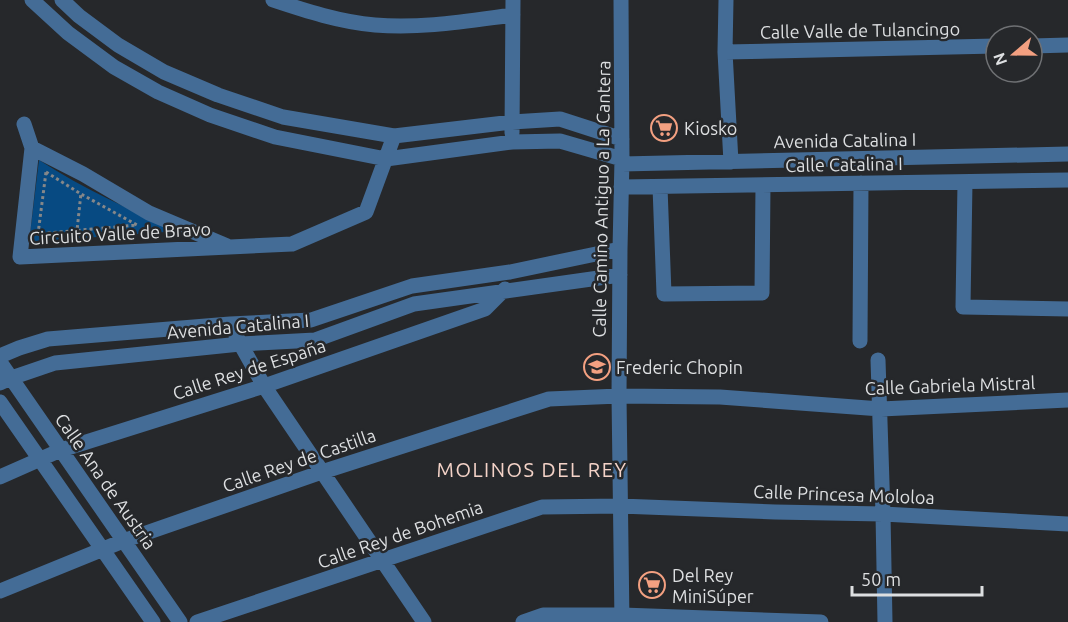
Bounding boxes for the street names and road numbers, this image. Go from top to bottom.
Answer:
street label: Calle Valle de Tulancingo [760,18,960,42]
street label: Calle Camino Antiguo a La Cantera [589,60,613,338]
street label: Avenida Catalina I [774,129,916,151]
street label: Calle Catalina I [785,153,903,175]
street label: Circuito Valle de Bravo [29,218,211,248]
street label: Avenida Catalina I [166,310,310,342]
street label: Calle Rey de España [170,335,328,403]
street label: Calle Gabriela Mistral [864,372,1036,398]
street label: Calle Ana de Austria [52,409,160,553]
street label: Calle Rey de Castilla [220,424,378,496]
street label: Calle Princesa Mololoa [753,481,935,507]
street label: Calle Rey de Bohemia [315,496,485,572]

